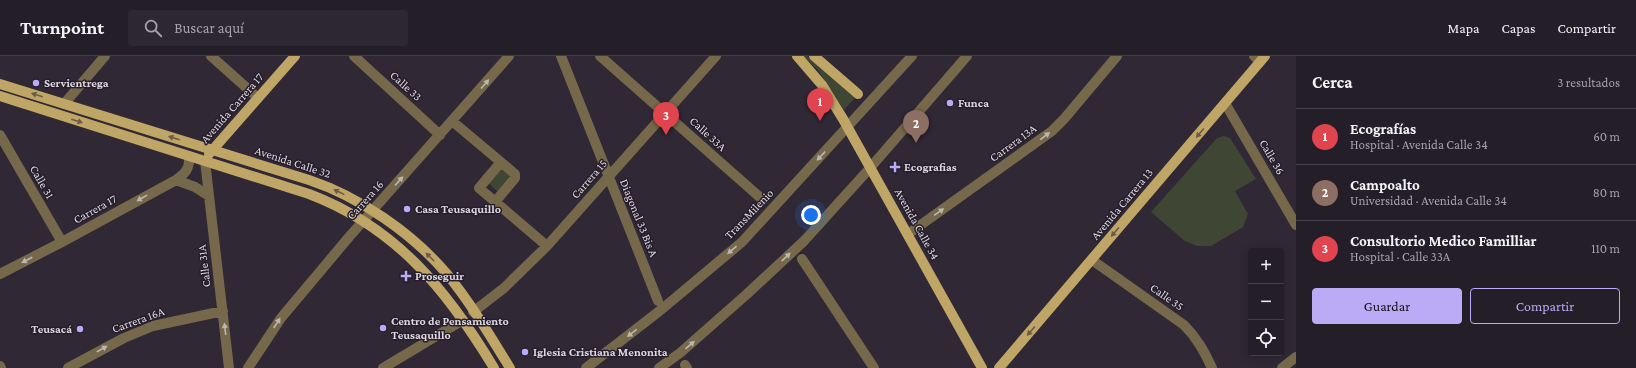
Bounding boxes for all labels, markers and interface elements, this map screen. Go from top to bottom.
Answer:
search box [128,10,408,46]
text: Turnpoint [20,17,104,38]
icon: search [142,17,164,39]
text: Buscar aquí [174,20,244,36]
text: Mapa [1448,20,1480,36]
text: Capas [1502,20,1536,36]
text: Compartir [1558,20,1616,36]
street label: Calle 33 [387,68,425,104]
street label: Avenida Carrera 17 [198,70,267,146]
text: Cerca [1312,73,1352,92]
text: 3 resultados [1557,75,1620,90]
place label: Servientrega [44,76,109,90]
marker: Servientrega [31,78,41,88]
one-way arrow [480,79,489,88]
pin: 1 [807,88,833,121]
one-way arrow [31,92,43,98]
place label: Funca [958,96,989,110]
marker: Funca [945,98,955,108]
pin: 3 [653,102,679,135]
pin: 2 [903,110,929,143]
street label: Calle 33A [687,114,729,154]
one-way arrow [72,118,84,124]
street label: Carrera 13A [987,121,1039,165]
text: Ecografías [1350,121,1416,137]
one-way arrow [1195,127,1204,138]
text: 1 [1323,129,1327,144]
text: 60 m [1593,129,1620,144]
one-way arrow [1040,132,1051,140]
one-way arrow [168,135,180,141]
street label: Calle 36 [1256,137,1288,177]
text: Hospital · Avenida Calle 34 [1350,137,1488,152]
street label: Avenida Calle 32 [253,143,333,181]
one-way arrow [817,151,826,161]
street label: Carrera 15 [568,156,610,202]
place label: Ecografias [904,160,957,174]
marker: Ecografias [889,161,901,173]
street label: Calle 31 [27,163,57,201]
street label: Avenida Carrera 13 [1088,165,1156,242]
one-way arrow [394,176,404,186]
street label: Carrera 16 [344,177,386,223]
street label: Diagonal 33 Bis A [617,177,661,259]
text: Campoalto [1350,177,1420,193]
text: 2 [1322,185,1328,200]
text: 80 m [1593,185,1620,200]
street label: TransMilenio [722,186,776,242]
street label: Avenida Calle 34 [892,186,942,262]
one-way arrow [334,189,345,195]
street label: Carrera 17 [71,191,120,227]
text: Universidad · Avenida Calle 34 [1350,193,1507,208]
one-way arrow [136,195,148,202]
place label: Casa Teusaquillo [415,202,501,216]
marker: Casa Teusaquillo [402,204,412,214]
your location [801,205,821,225]
one-way arrow [934,208,945,216]
one-way arrow [1111,226,1120,237]
text: Consultorio Medico Familliar [1350,233,1537,249]
text: 3 [1322,241,1328,256]
text: 110 m [1591,241,1620,256]
street label: Calle 31A [194,244,214,288]
one-way arrow [727,246,738,255]
map controls [1248,248,1284,356]
button: + [1248,248,1284,284]
text: Hospital · Calle 33A [1350,249,1450,264]
one-way arrow [425,252,435,262]
one-way arrow [781,252,791,262]
one-way arrow [21,257,33,263]
place label: Proseguir [415,269,464,283]
marker: Proseguir [400,270,412,282]
street label: Calle 35 [1148,280,1186,314]
button: − [1248,284,1284,320]
button: Guardar [1312,288,1462,324]
button: Compartir [1470,288,1620,324]
street label: Carrera 16A [110,304,166,336]
place label: Centro de Pensamiento Teusaquillo [391,314,509,342]
one-way arrow [273,318,281,329]
button: locate [1248,320,1284,356]
place label: Teusacá [31,322,72,336]
one-way arrow [222,323,228,335]
marker: Centro de Pensamiento Teusaquillo [378,323,388,333]
marker: Teusacá [75,324,85,334]
one-way arrow [1027,326,1036,335]
one-way arrow [626,328,637,337]
one-way arrow [685,340,695,349]
place label: Iglesia Cristiana Menonita [533,345,668,359]
one-way arrow [96,346,108,353]
marker: Iglesia Cristiana Menonita [520,347,530,357]

